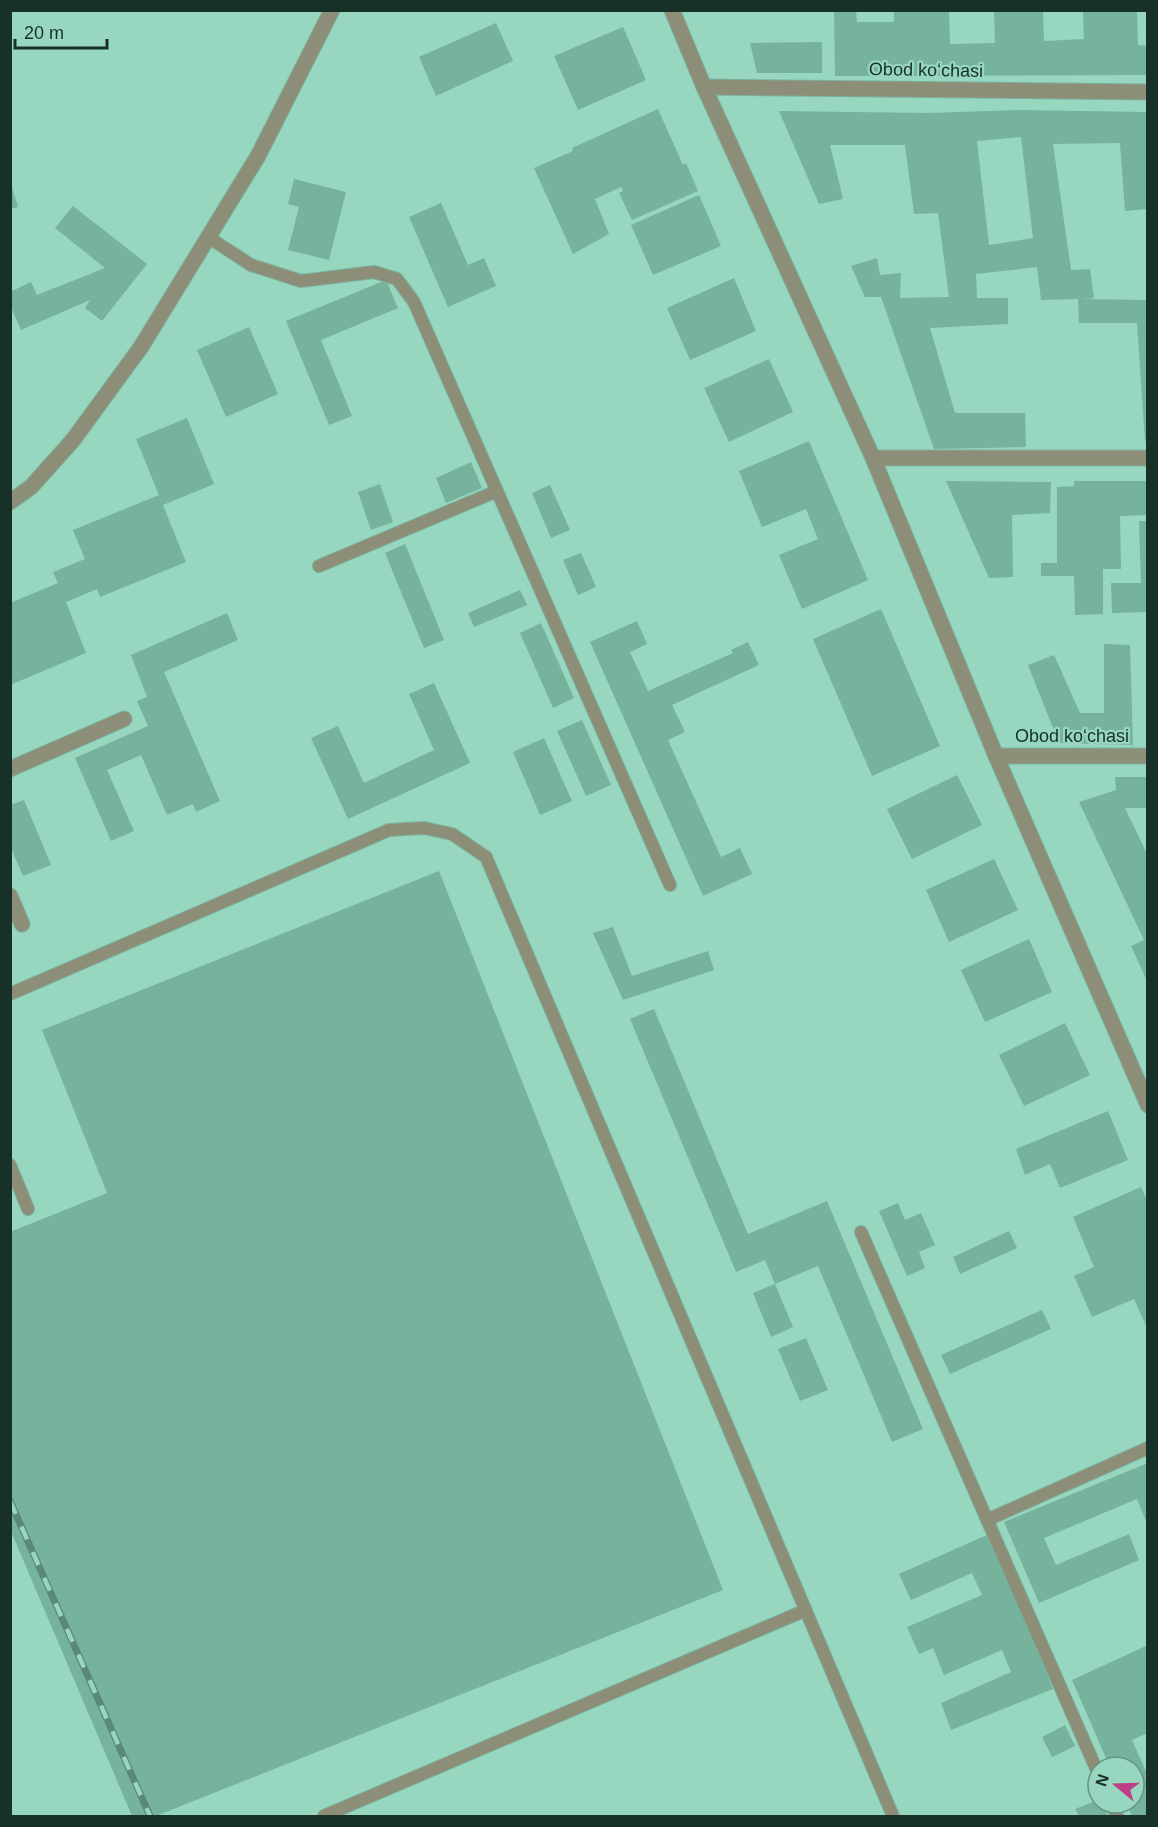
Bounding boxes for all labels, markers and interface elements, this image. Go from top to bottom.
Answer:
scale bar [15,12,106,50]
text: 20 m [24,23,64,43]
street label: Obod koʻchasi [869,59,983,81]
street label: Obod koʻchasi [1015,726,1129,746]
north arrow [1086,1755,1146,1815]
text: N [1092,1772,1112,1789]

